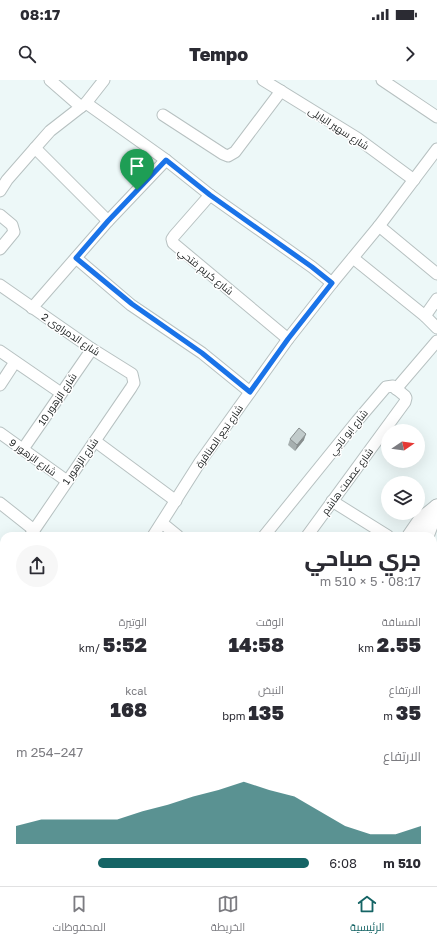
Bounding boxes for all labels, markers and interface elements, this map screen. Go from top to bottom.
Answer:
text: 08:17 [20,5,60,23]
icon: search [16,43,38,65]
text: Tempo [189,43,248,65]
icon: forward [399,43,421,65]
street label: شارع سهير البابلى [306,104,371,153]
pin [120,149,154,190]
icon: arrive [126,155,148,177]
street label: شارع كريم فتحي [175,245,236,298]
street label: شارع الدمراوى 2 [39,310,102,359]
street label: شارع الزهور 10 [35,371,80,428]
street label: شارع نجع الصناقرة [193,402,246,470]
street label: شارع ابو ناجي [326,407,372,459]
north arrow [381,424,425,468]
map controls [381,424,425,520]
street label: شارع الزهور 1 [60,435,101,487]
street label: شارع الزهور 9 [7,436,59,479]
street label: شارع عصمت هاشم [319,445,377,518]
button: layers [381,476,425,520]
text: جري صباحي [305,544,421,571]
button: share [16,545,58,587]
text: 08:17 · 5 × 510 m [320,573,421,589]
text: الوتيرة [119,615,147,628]
text: الوقت [256,615,284,628]
text: المسافة [382,615,421,628]
text: 5:52 [103,632,147,656]
text: 14:58 [228,632,284,656]
text: 2.55 [377,632,421,656]
text: /km [79,641,103,654]
text: km [358,641,377,654]
text: النبض [258,683,284,696]
text: الارتفاع [389,683,421,696]
text: kcal [125,684,147,697]
text: 168 [110,697,147,721]
text: 135 [248,700,284,724]
text: 35 [396,700,421,724]
text: bpm [222,709,248,722]
text: m [383,709,396,722]
text: 247–254 m [16,744,83,760]
text: الارتفاع [383,748,421,764]
text: 6:08 [329,855,357,871]
text: 510 m [383,855,421,871]
tab: المحفوظات [52,893,106,937]
tab: الخريطة [211,893,245,937]
tab: الرئيسية [350,893,385,937]

